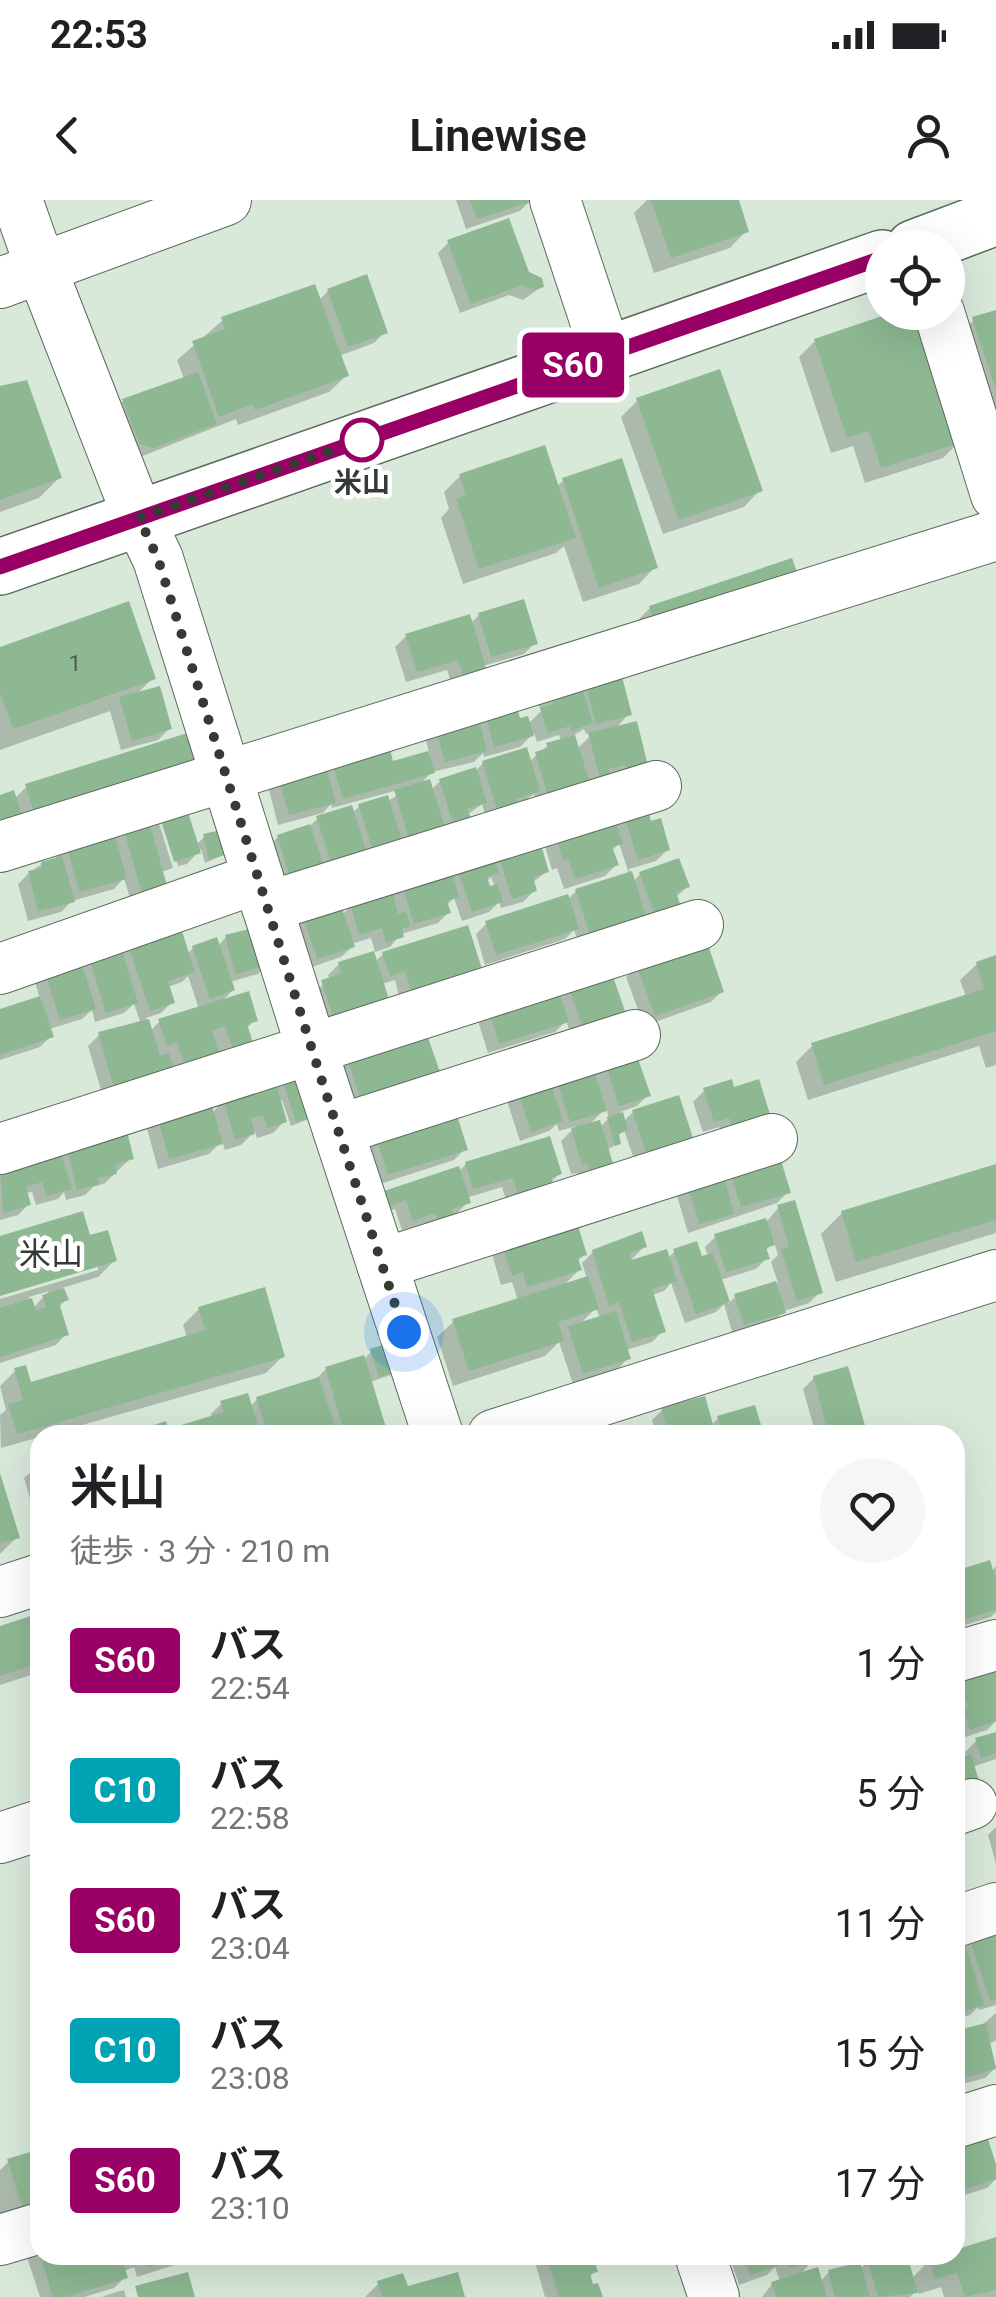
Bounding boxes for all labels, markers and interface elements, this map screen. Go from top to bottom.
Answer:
text: 22:53 [50,13,148,57]
icon: back [40,108,95,163]
icon: person [901,108,956,163]
text: Linewise [409,109,587,162]
map controls [865,230,965,330]
button: locate [865,230,965,330]
line badge: S60 [516,332,630,398]
text: S60 [542,345,604,386]
marker: 米山 [341,419,383,461]
place label: 米山 [334,466,390,499]
house number: 1 [69,651,81,676]
district label: 米山 [19,1235,83,1273]
your location [379,1307,429,1357]
button: heart [820,1458,925,1563]
text: 米山 [70,1459,166,1516]
text: 徒歩 · 3 分 · 210 m [70,1532,330,1570]
text: バス [210,1623,286,1667]
text: S60 [94,1640,156,1681]
text: 1 分 [856,1642,925,1686]
text: 22:54 [210,1669,290,1707]
text: バス [210,1753,286,1797]
text: C10 [93,1770,157,1811]
text: 5 分 [856,1772,925,1816]
text: 22:58 [210,1799,290,1837]
text: バス [210,1883,286,1927]
text: S60 [94,1900,156,1941]
text: 11 分 [835,1902,925,1946]
text: 23:04 [210,1929,290,1967]
text: バス [210,2013,286,2057]
text: C10 [93,2030,157,2071]
text: 15 分 [835,2032,925,2076]
text: 23:08 [210,2059,290,2097]
text: バス [210,2143,286,2187]
text: S60 [94,2160,156,2201]
text: 17 分 [835,2162,925,2206]
text: 23:10 [210,2189,290,2227]

